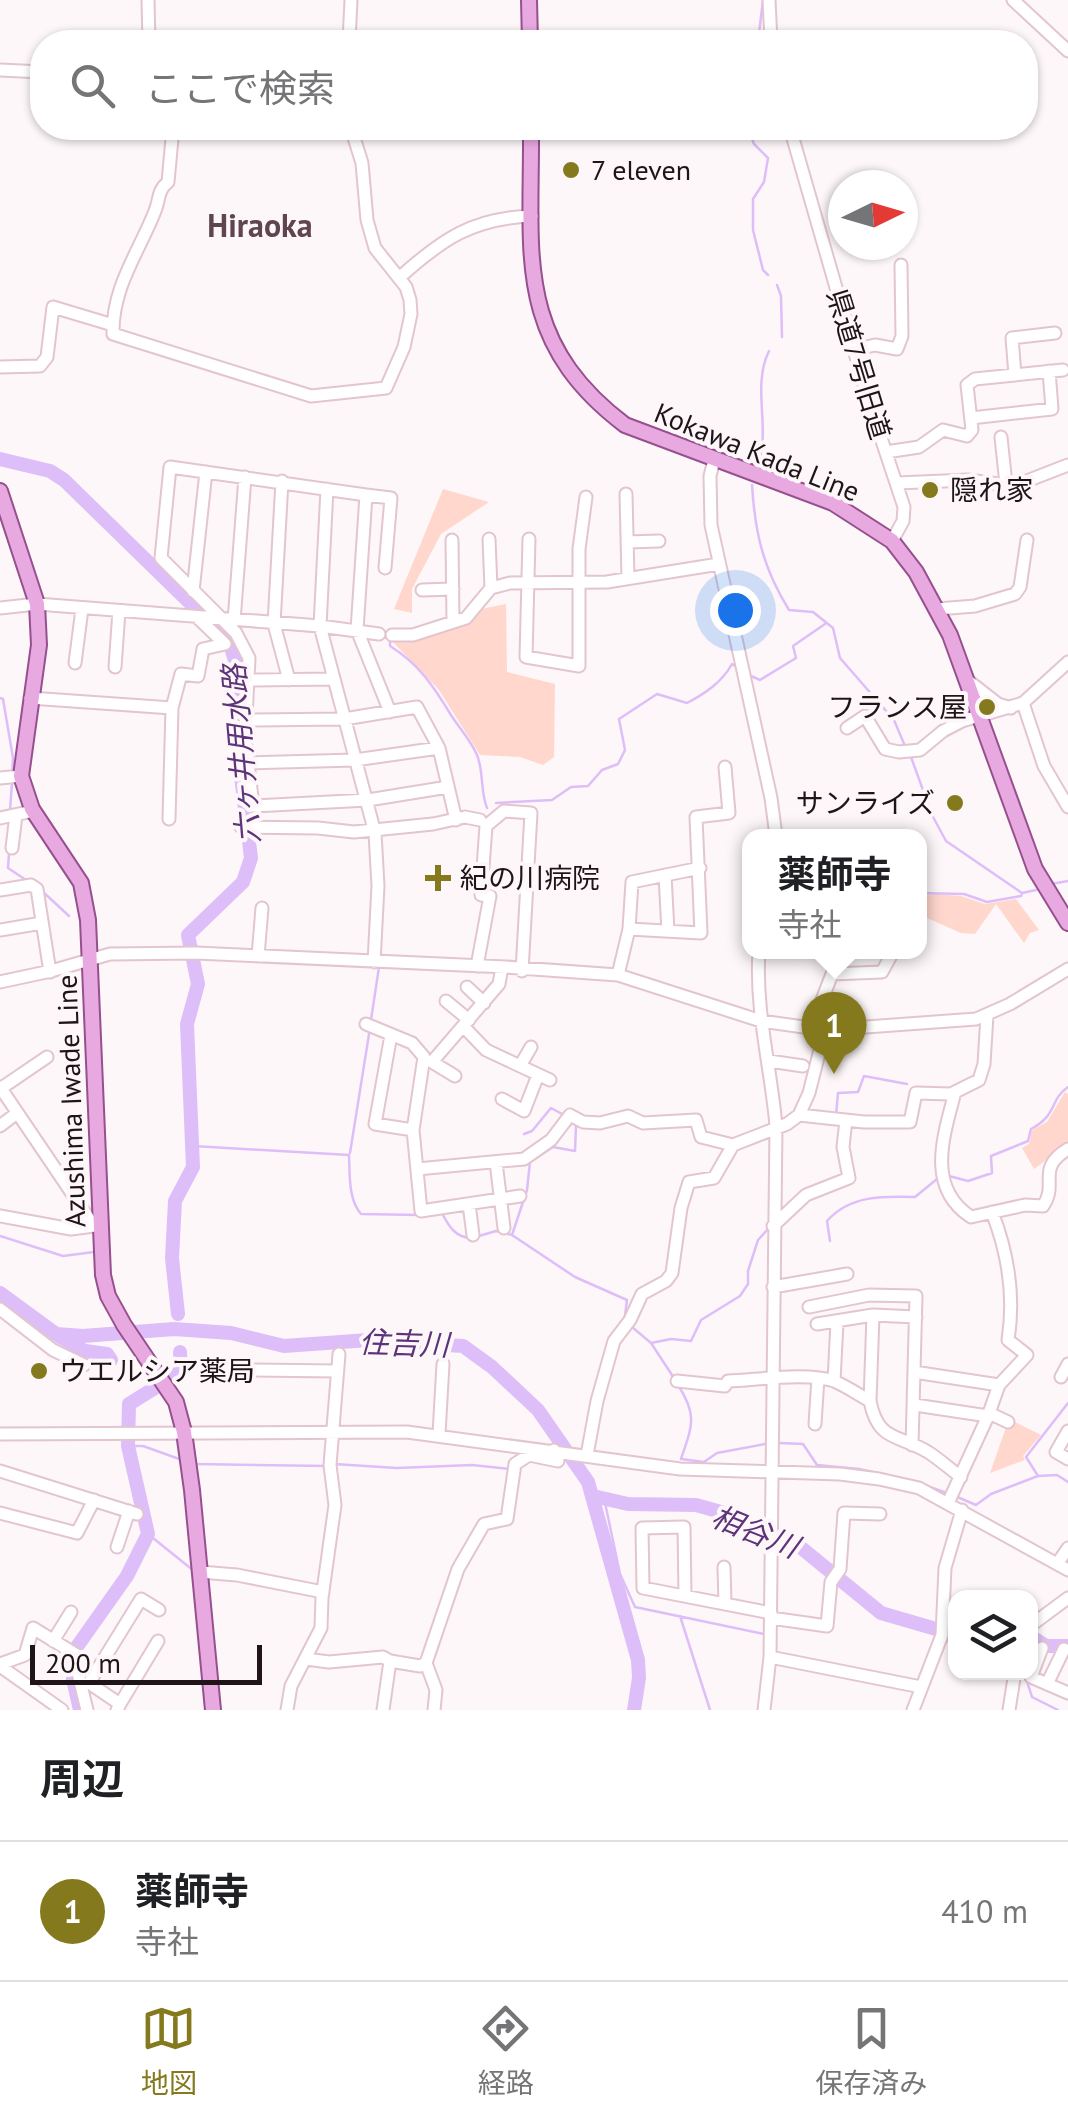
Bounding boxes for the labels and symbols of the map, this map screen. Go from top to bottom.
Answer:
place label: 7 eleven [591,151,691,188]
marker: 7 eleven [560,159,582,181]
north arrow [828,170,918,260]
district label: Hiraoka [207,204,313,246]
street label: 県道7号旧道 [819,284,900,444]
street label: Kokawa Kada Line [649,394,865,510]
place label: 隠れ家 [950,471,1034,508]
marker: 隠れ家 [919,479,941,501]
your location [710,585,761,636]
water label: 六ヶ井用水路 [213,660,268,845]
place label: フランス屋 [828,688,967,725]
marker: フランス屋 [976,696,998,718]
place label: サンライズ [796,784,935,821]
marker: サンライズ [944,792,966,814]
place label: 紀の川病院 [460,859,600,896]
marker: 紀の川病院 [425,865,451,891]
street label: Azushima Iwade Line [48,974,93,1228]
pin: 1 [802,992,866,1074]
water label: 住吉川 [358,1321,453,1364]
place label: ウエルシア薬局 [59,1352,255,1389]
marker: ウエルシア薬局 [28,1360,50,1382]
water label: 相谷川 [707,1496,807,1567]
scale bar [30,1640,262,1684]

